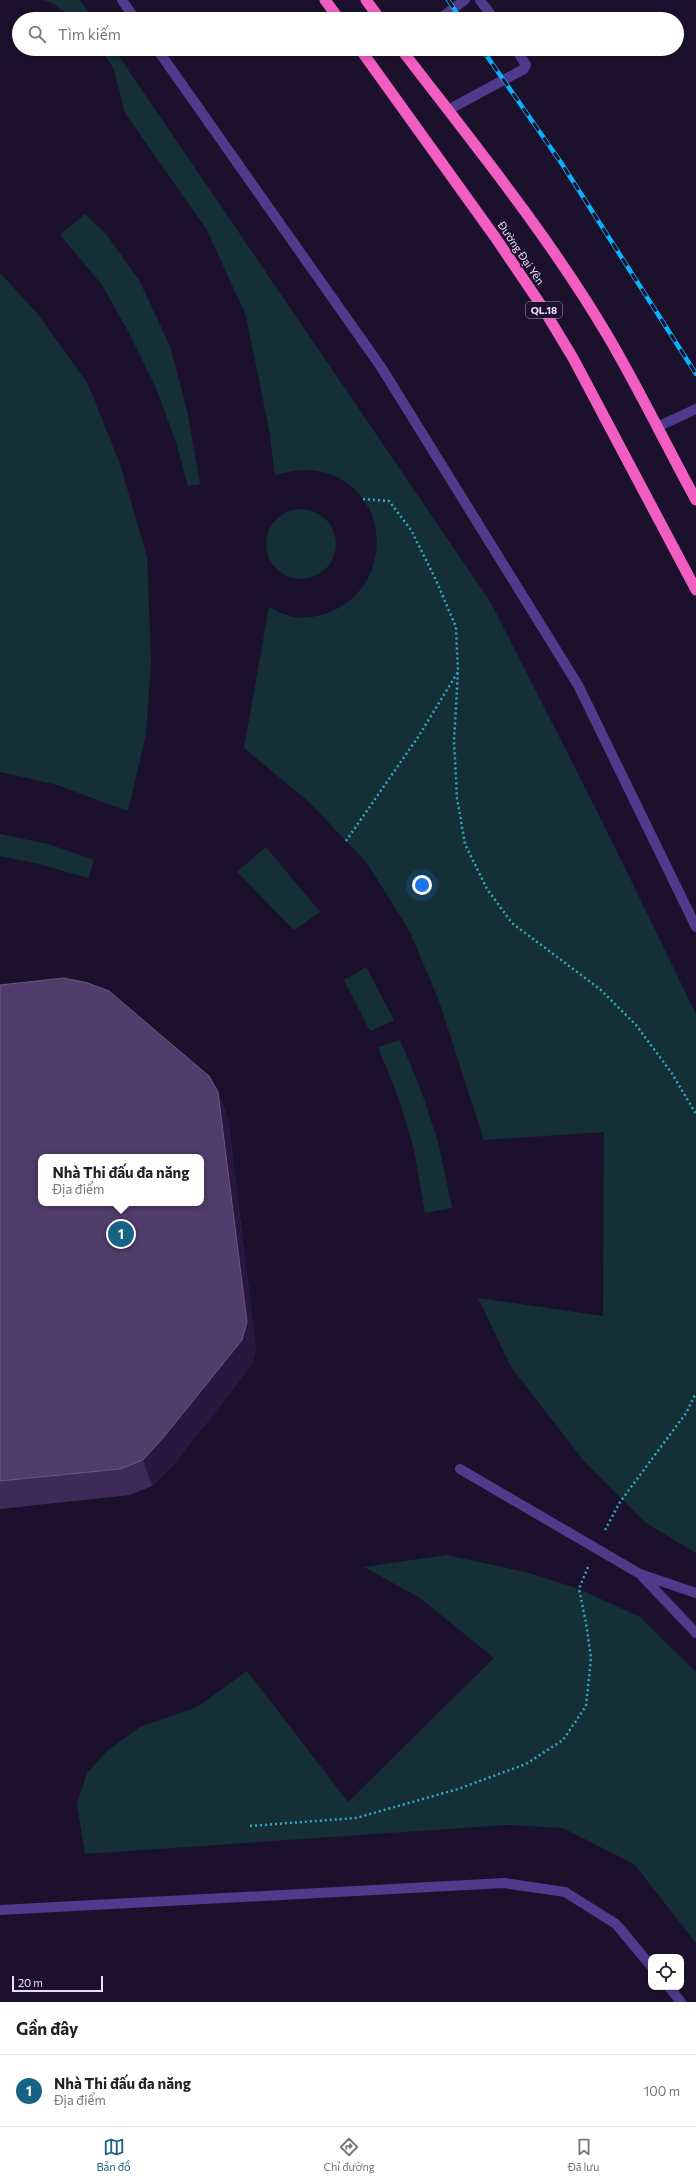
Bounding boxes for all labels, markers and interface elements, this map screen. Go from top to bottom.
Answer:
search box [12,12,684,56]
icon: search [26,23,48,45]
text: Tìm kiếm [58,25,121,43]
street label: Đường Đại Yên [495,218,547,287]
road number: QL.18 [526,302,562,318]
your location [412,875,432,895]
popup [38,1154,204,1206]
text: Nhà Thi đấu đa năng [52,1163,190,1181]
text: Địa điểm [52,1181,104,1197]
pin: 1 [108,1219,134,1249]
map controls [648,1954,684,1990]
button: locate [648,1954,684,1990]
scale bar [12,1974,103,1993]
text: 20 m [18,1976,43,1989]
text: Gần đây [16,2018,78,2039]
text: Nhà Thi đấu đa năng [54,2074,191,2092]
text: 1 [26,2083,32,2099]
text: 100 m [644,2083,680,2099]
text: Địa điểm [54,2092,106,2108]
tab: Bản đồ [96,2136,131,2173]
tab: Chỉ đường [323,2136,375,2173]
tab: Đã lưu [568,2136,600,2173]

